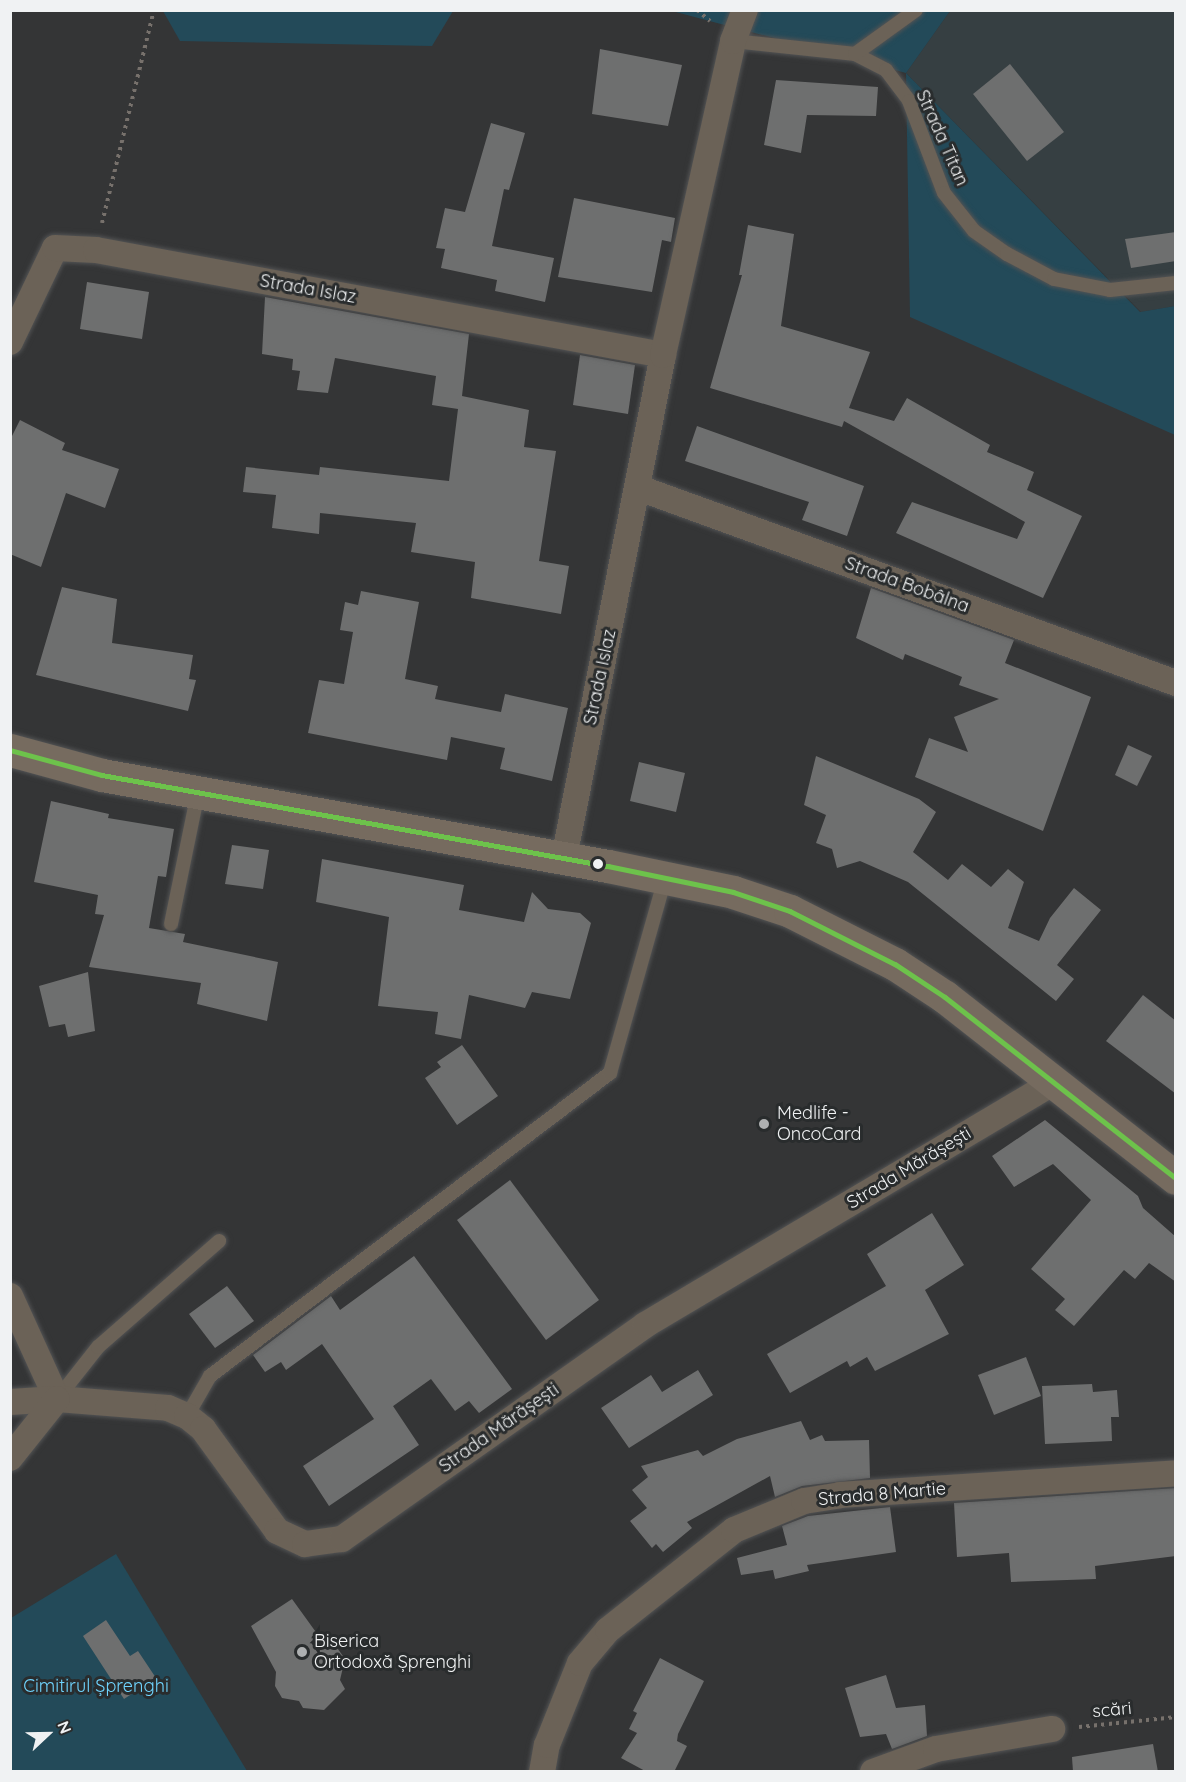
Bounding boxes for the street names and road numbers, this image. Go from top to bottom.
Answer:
street label: Strada Titan [911,87,973,189]
street label: Strada Islaz [258,270,358,308]
street label: Strada Bobâlna [842,553,972,617]
street label: Strada Islaz [579,627,621,727]
street label: Strada Mărășești [843,1122,975,1214]
street label: Strada Mărășești [435,1379,563,1477]
street label: Strada 8 Martie [817,1478,947,1510]
street label: scări [1091,1698,1133,1722]

